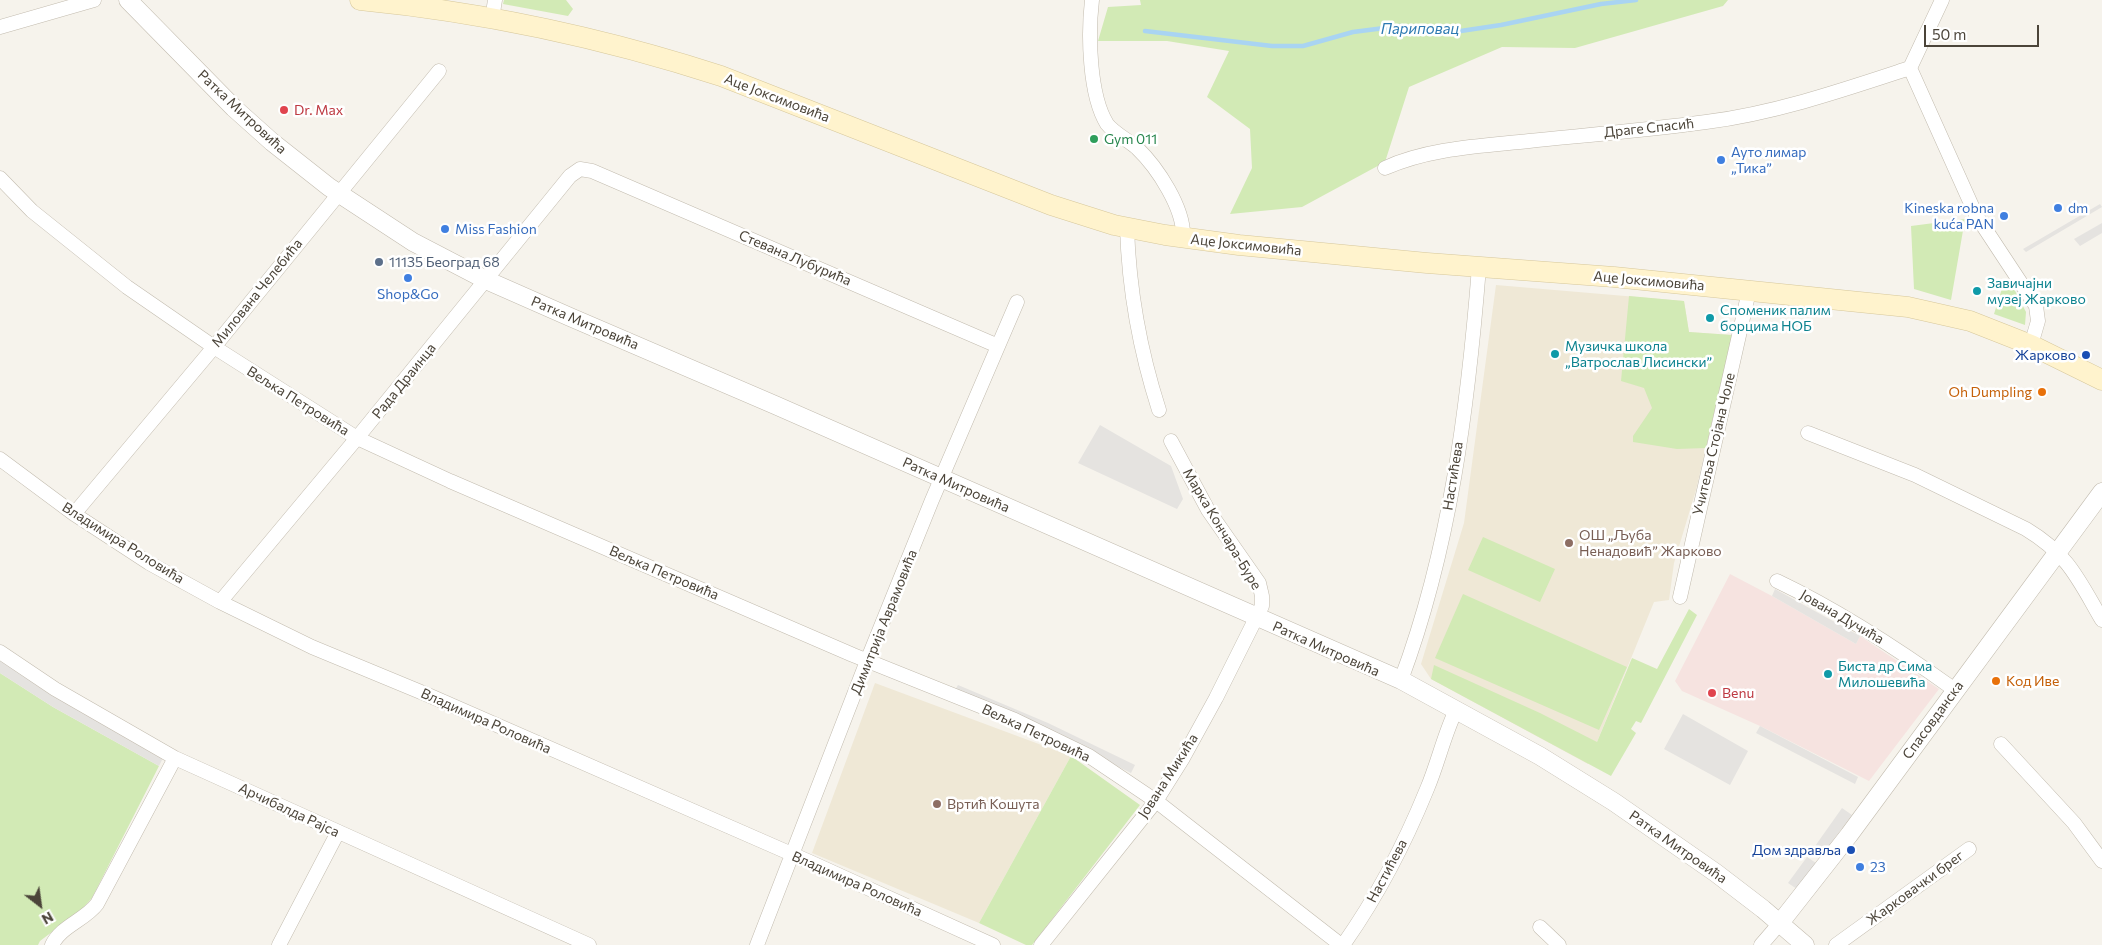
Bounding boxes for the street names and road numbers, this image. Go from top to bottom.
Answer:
street label: Ратка Митровића [194,67,290,157]
street label: Аце Јоксимовића [722,70,832,126]
street label: Драге Спасић [1603,115,1695,141]
street label: Стевана Лубурића [736,227,854,289]
street label: Аце Јоксимовића [1190,231,1302,259]
street label: Милована Челебића [208,235,306,351]
street label: Аце Јоксимовића [1593,268,1705,294]
street label: Ратка Митровића [529,293,641,353]
street label: Рада Драинца [369,340,439,422]
street label: Вељка Петровића [244,363,352,439]
street label: Учитеља Стојана Чоле [1689,371,1739,517]
street label: Настићева [1439,440,1467,512]
street label: Ратка Митровића [900,454,1012,516]
street label: Марка Кончара-Буре [1179,465,1265,593]
street label: Владимира Роловића [59,499,187,587]
street label: Вељка Петровића [607,542,721,604]
street label: Димитрија Аврамовића [847,547,921,697]
street label: Јована Дучића [1797,586,1887,648]
street label: Ратка Митровића [1270,618,1382,680]
street label: Спасовданска [1899,678,1967,762]
street label: Владимира Роловића [418,685,554,757]
street label: Вељка Петровића [979,701,1093,765]
street label: Јована Микића [1134,731,1202,821]
street label: Арчибалда Рајса [236,779,342,841]
street label: Ратка Митровића [1626,807,1730,887]
street label: Настићева [1363,836,1411,906]
street label: Жарковачки брег [1863,847,1967,929]
street label: Владимира Роловића [789,848,925,920]

